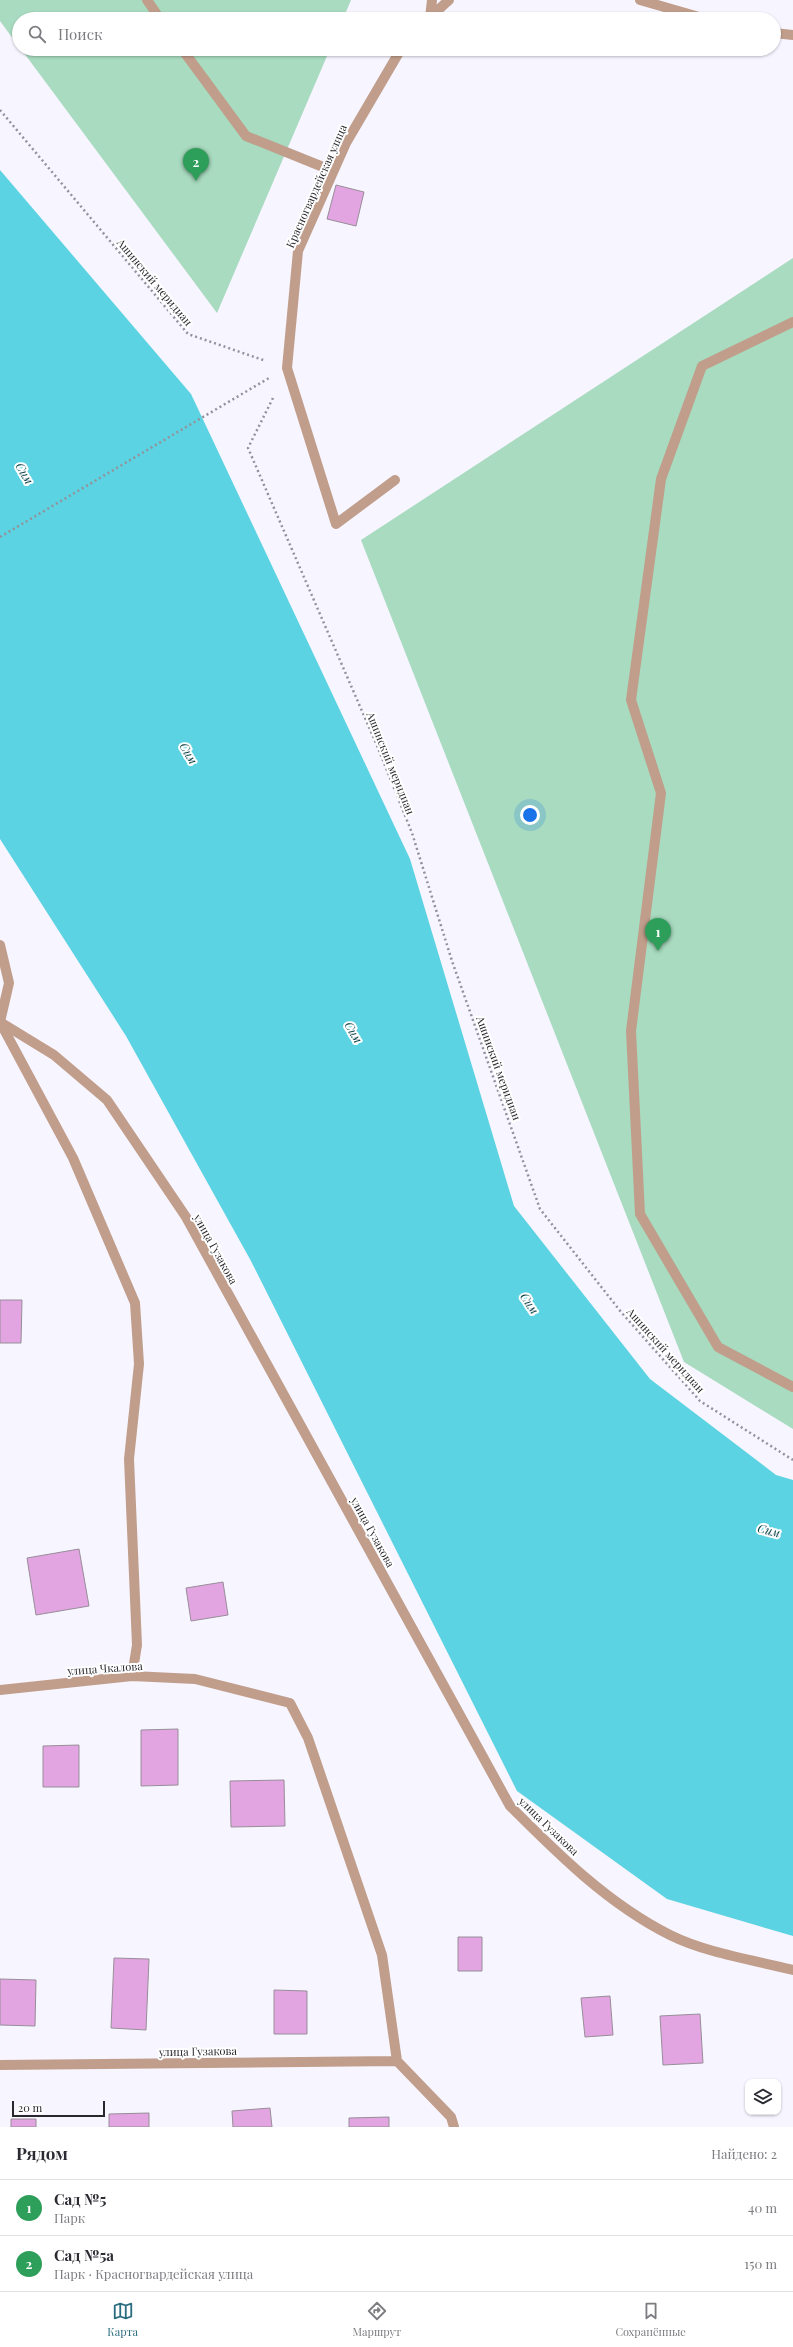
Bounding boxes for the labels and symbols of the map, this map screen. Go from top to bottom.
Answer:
street label: Красногвардейская улица [282,121,350,250]
pin: 2 [183,148,209,181]
street label: Ашинский меридиан [113,234,196,329]
water label: Сим [12,459,38,487]
street label: Ашинский меридиан [363,709,419,817]
water label: Сим [176,739,202,767]
your location [520,805,540,825]
pin: 1 [645,918,671,951]
street label: Ашинский меридиан [473,1013,525,1122]
water label: Сим [341,1018,367,1046]
street label: улица Гузакова [190,1210,242,1287]
water label: Сим [517,1289,543,1317]
street label: Ашинский меридиан [623,1304,708,1396]
street label: улица Гузакова [347,1493,399,1570]
water label: Сим [756,1519,782,1541]
street label: улица Чкалова [66,1658,144,1678]
street label: улица Гузакова [515,1793,583,1859]
street label: улица Гузакова [158,2043,238,2059]
scale bar [12,2099,105,2118]

